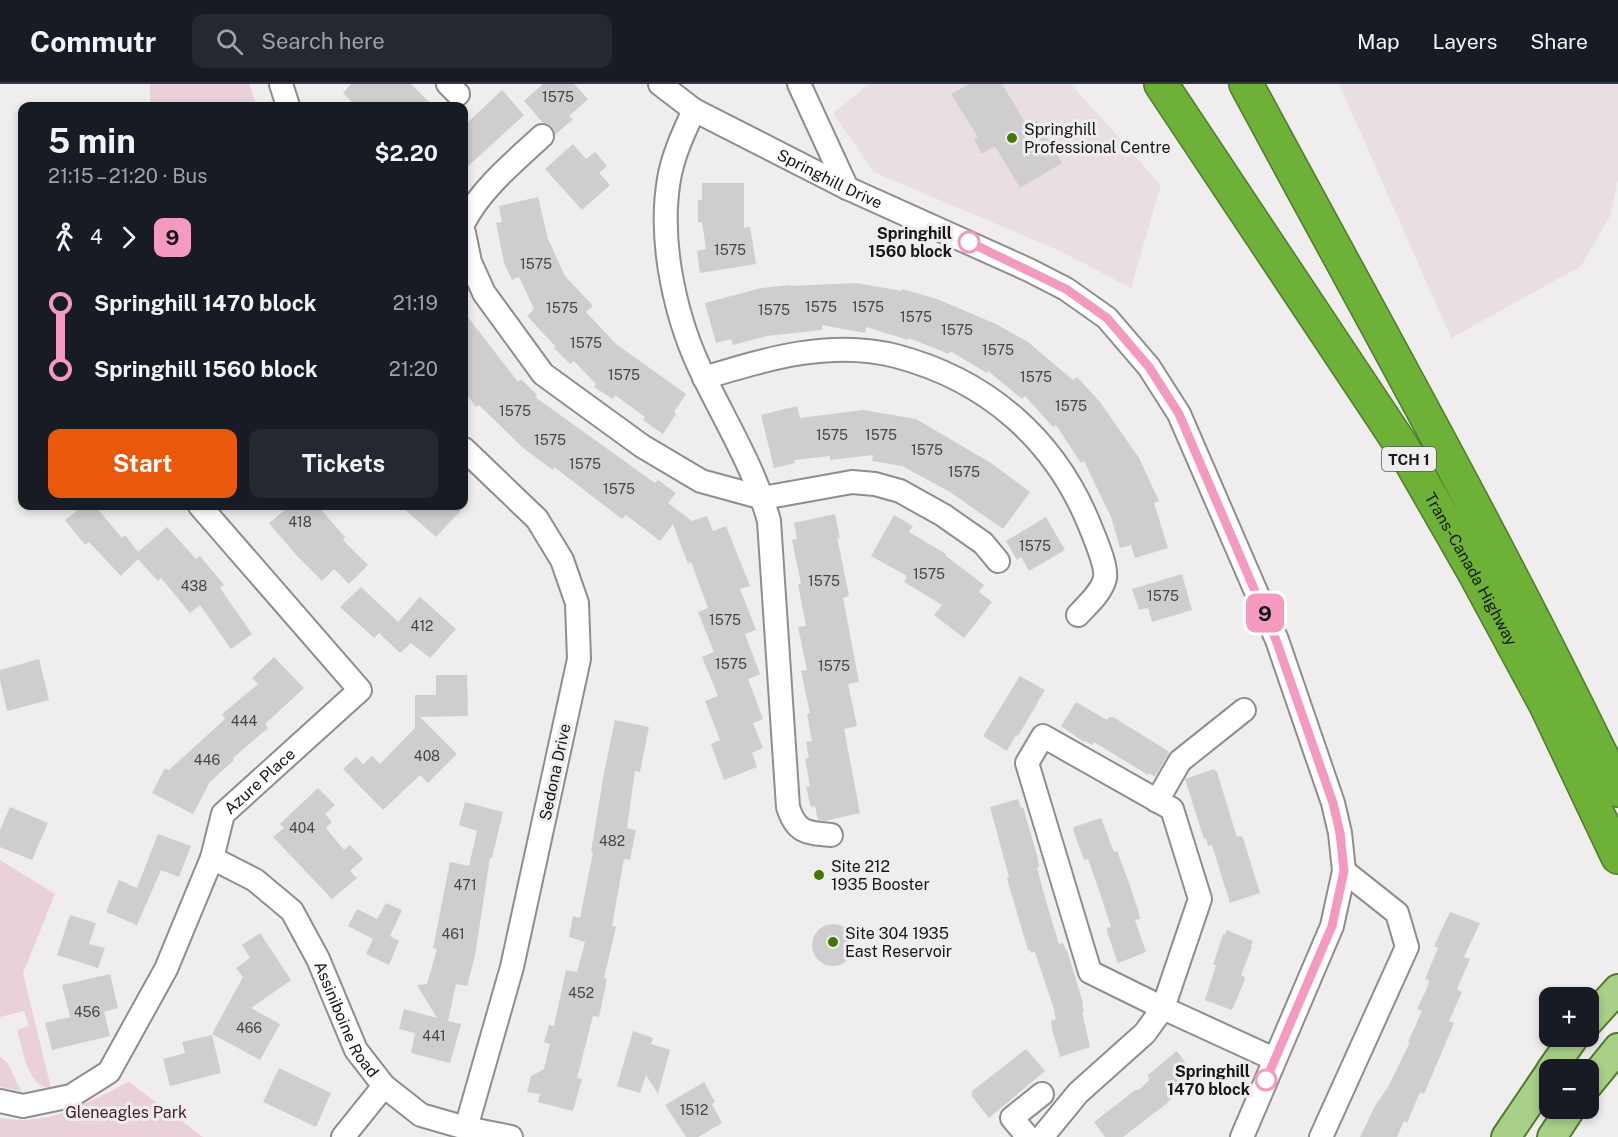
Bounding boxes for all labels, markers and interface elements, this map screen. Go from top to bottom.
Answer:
search box [192,14,612,68]
text: Commutr [30,25,156,58]
icon: search [213,25,246,58]
text: Search here [261,28,385,54]
text: Map [1357,29,1400,54]
text: Layers [1433,29,1497,54]
text: Share [1530,29,1588,54]
house number: 1575 [542,89,574,105]
place label: Springhill Professional Centre [1024,120,1171,157]
text: 5 min [48,122,136,160]
marker: Springhill Professional Centre [1005,131,1019,145]
text: $2.20 [375,140,438,166]
street label: Springhill Drive [774,145,885,212]
text: 21:15 – 21:20 · Bus [48,164,207,188]
icon: walk [48,221,81,254]
icon: forward [112,221,145,254]
place label: Springhill 1560 block [868,224,952,261]
text: 4 [90,225,103,249]
text: 9 [166,225,179,250]
marker: Springhill 1560 block [958,231,980,253]
house number: 1575 [714,242,746,258]
house number: 1575 [520,256,552,272]
text: Springhill 1470 block [94,290,316,316]
text: 21:19 [393,291,438,315]
house number: 1575 [805,299,837,315]
house number: 1575 [852,299,884,315]
house number: 1575 [546,300,578,316]
house number: 1575 [758,302,790,318]
house number: 1575 [900,309,932,325]
house number: 1575 [941,322,973,338]
house number: 1575 [570,335,602,351]
house number: 1575 [982,342,1014,358]
text: Springhill 1560 block [94,356,318,382]
text: 21:20 [389,357,438,381]
house number: 1575 [608,367,640,383]
house number: 1575 [1020,369,1052,385]
house number: 1575 [1055,398,1087,414]
house number: 1575 [499,403,531,419]
house number: 1575 [816,427,848,443]
house number: 1575 [865,427,897,443]
button: Start [48,429,237,498]
button: Tickets [249,429,438,498]
house number: 1575 [534,432,566,448]
house number: 1575 [911,442,943,458]
road number: TCH 1 [1382,447,1436,471]
house number: 1575 [569,456,601,472]
house number: 1575 [948,464,980,480]
house number: 1575 [603,481,635,497]
street label: Trans-Canada Highway [1421,489,1522,649]
house number: 418 [288,514,312,530]
house number: 1575 [1019,538,1051,554]
house number: 1575 [913,566,945,582]
house number: 1575 [808,573,840,589]
house number: 438 [181,578,207,594]
house number: 1575 [1147,588,1179,604]
line badge: 9 [1246,594,1284,632]
text: 9 [1258,601,1272,626]
house number: 1575 [709,612,741,628]
house number: 412 [411,618,433,634]
house number: 1575 [715,656,747,672]
house number: 1575 [818,658,850,674]
house number: 444 [231,713,257,729]
street label: Sedona Drive [535,722,575,822]
street label: Azure Place [220,744,299,818]
house number: 408 [414,748,440,764]
house number: 446 [194,752,220,768]
house number: 404 [289,820,315,836]
house number: 482 [599,833,625,849]
place label: Site 212 1935 Booster [831,857,930,894]
marker: Site 212 1935 Booster [812,868,826,882]
house number: 471 [453,877,477,893]
place label: Site 304 1935 East Reservoir [845,924,952,961]
house number: 461 [441,926,465,942]
marker: Site 304 1935 East Reservoir [826,935,840,949]
street label: Assiniboine Road [310,958,383,1081]
house number: 452 [568,985,594,1001]
map controls [1539,987,1599,1119]
button: + [1539,987,1599,1047]
house number: 456 [74,1004,100,1020]
house number: 466 [236,1020,262,1036]
house number: 441 [422,1028,446,1044]
button: − [1539,1059,1599,1119]
place label: Springhill 1470 block [1167,1062,1250,1099]
marker: Springhill 1470 block [1255,1069,1277,1091]
house number: 1512 [680,1102,708,1118]
park label: Gleneagles Park [65,1103,187,1122]

